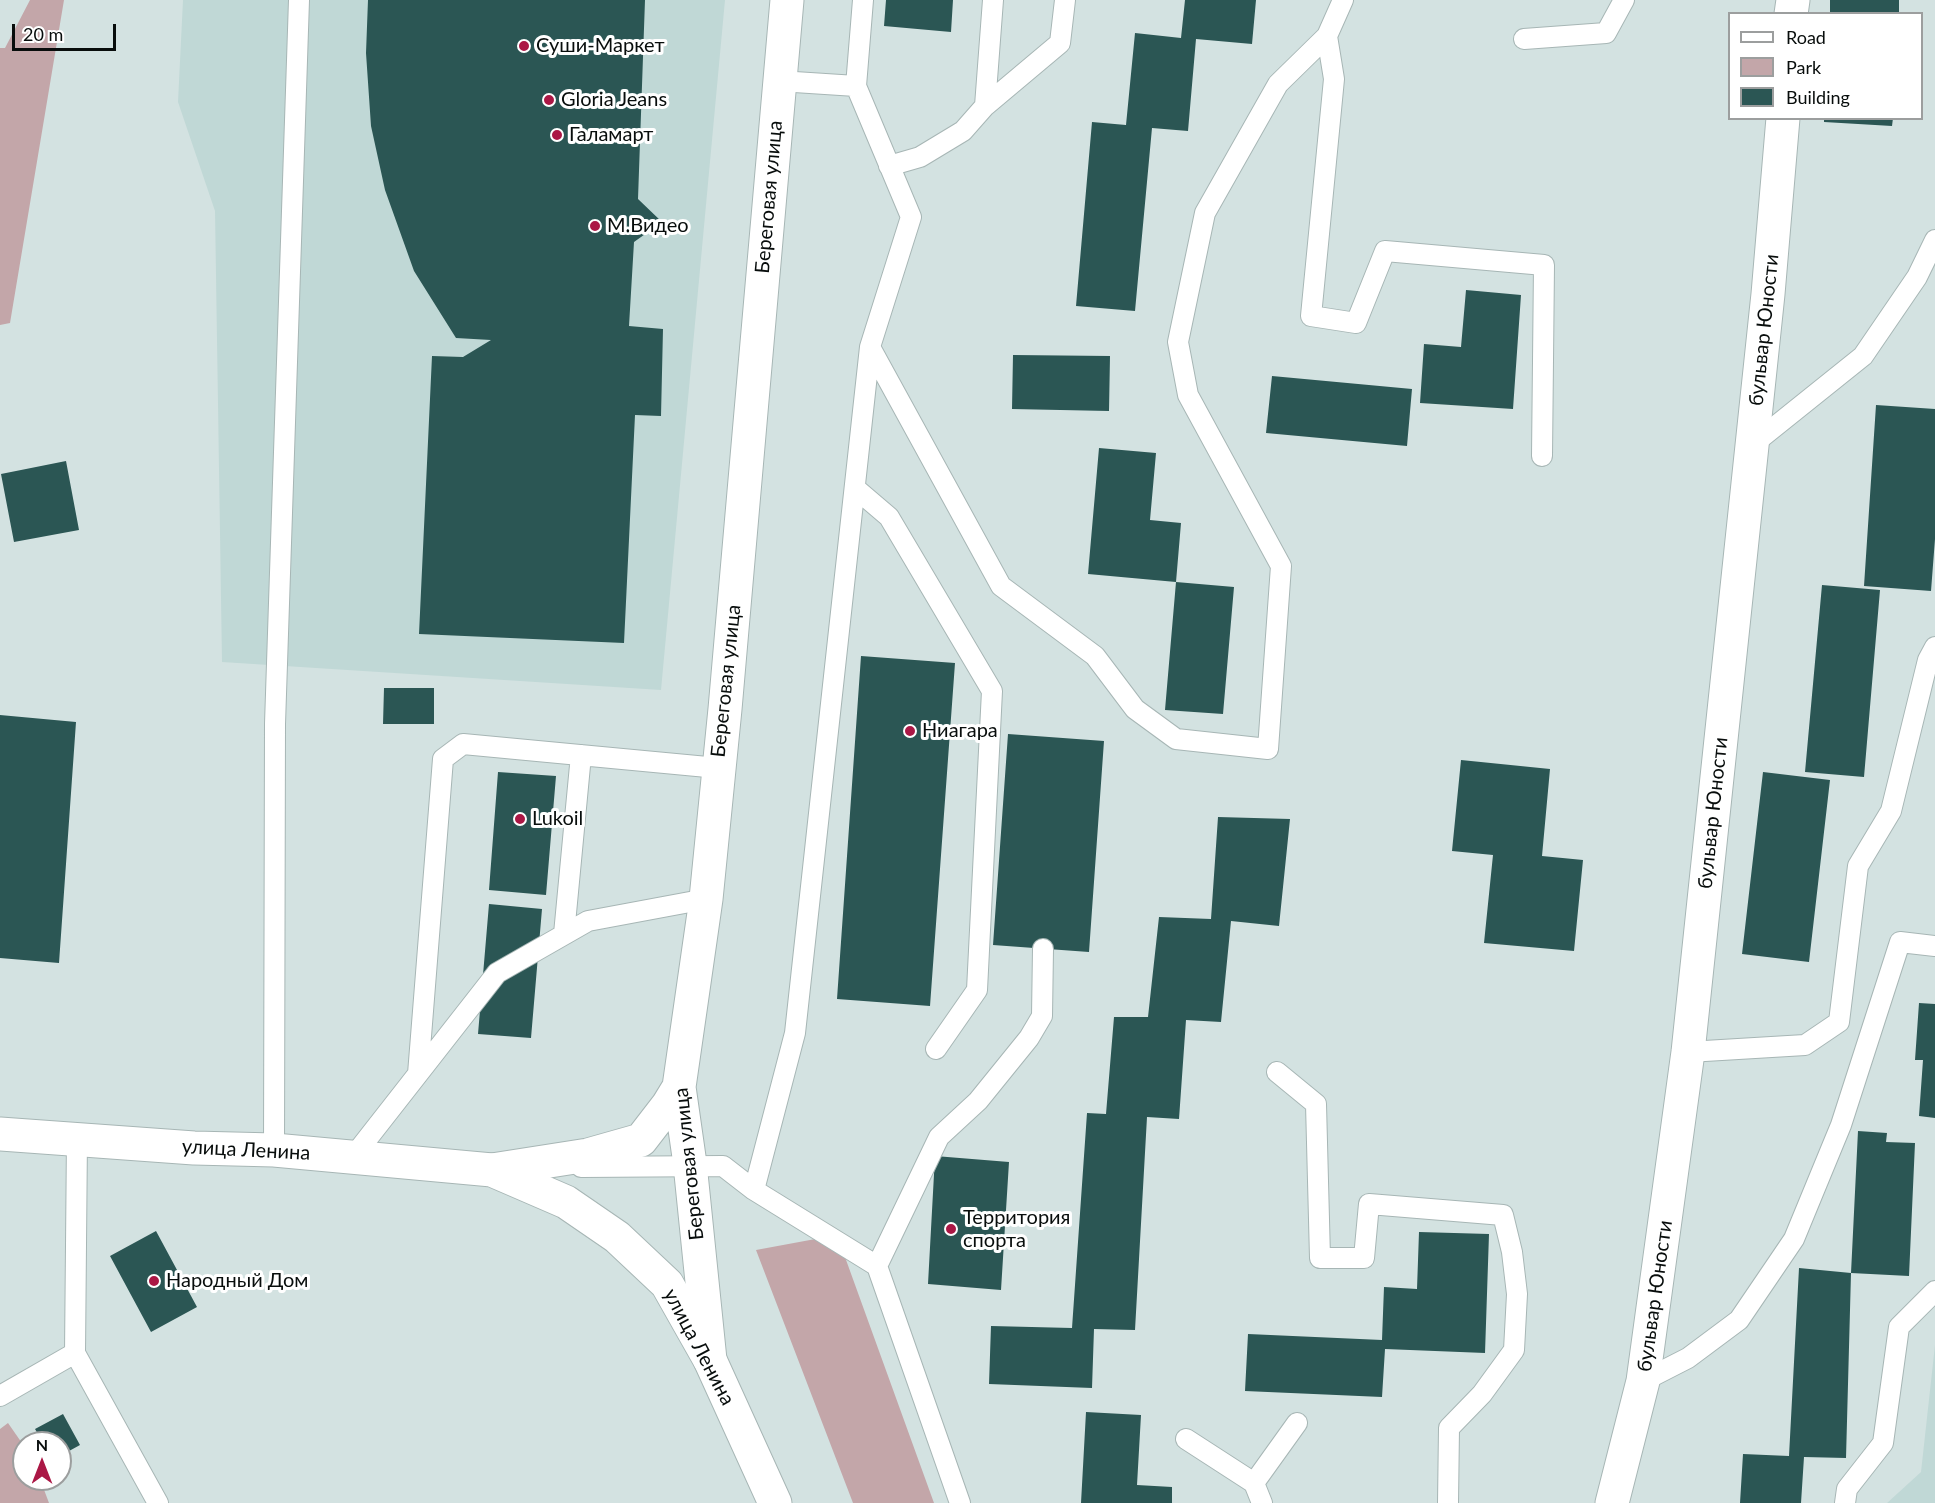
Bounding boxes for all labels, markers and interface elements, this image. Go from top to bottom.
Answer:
scale bar [15,12,118,50]
legend [1728,12,1923,120]
text: 20 m [23,23,63,45]
text: Road [1786,26,1826,48]
place label: Суши-Маркет [536,34,665,58]
marker: Суши-Маркет [517,39,531,53]
text: Park [1786,56,1821,78]
text: Building [1786,86,1850,108]
place label: Gloria Jeans [561,88,667,112]
marker: Gloria Jeans [542,93,556,107]
street label: Береговая улица [750,120,788,274]
place label: Галамарт [569,123,653,147]
marker: Галамарт [550,128,564,142]
place label: М.Видео [607,214,689,238]
marker: М.Видео [588,219,602,233]
street label: бульвар Юности [1744,253,1784,407]
street label: Береговая улица [706,604,746,758]
place label: Ниагара [922,719,998,743]
marker: Ниагара [903,724,917,738]
street label: бульвар Юности [1693,736,1733,890]
place label: Lukoil [532,807,583,831]
marker: Lukoil [513,812,527,826]
street label: Береговая улица [669,1087,709,1241]
street label: улица Ленина [181,1135,311,1165]
place label: Территория спорта [963,1206,1070,1253]
street label: бульвар Юности [1632,1219,1678,1373]
marker: Территория спорта [944,1222,958,1236]
place label: Народный Дом [166,1269,308,1293]
marker: Народный Дом [147,1274,161,1288]
street label: улица Ленина [658,1285,740,1409]
north arrow [12,1431,72,1491]
text: N [36,1435,48,1454]

